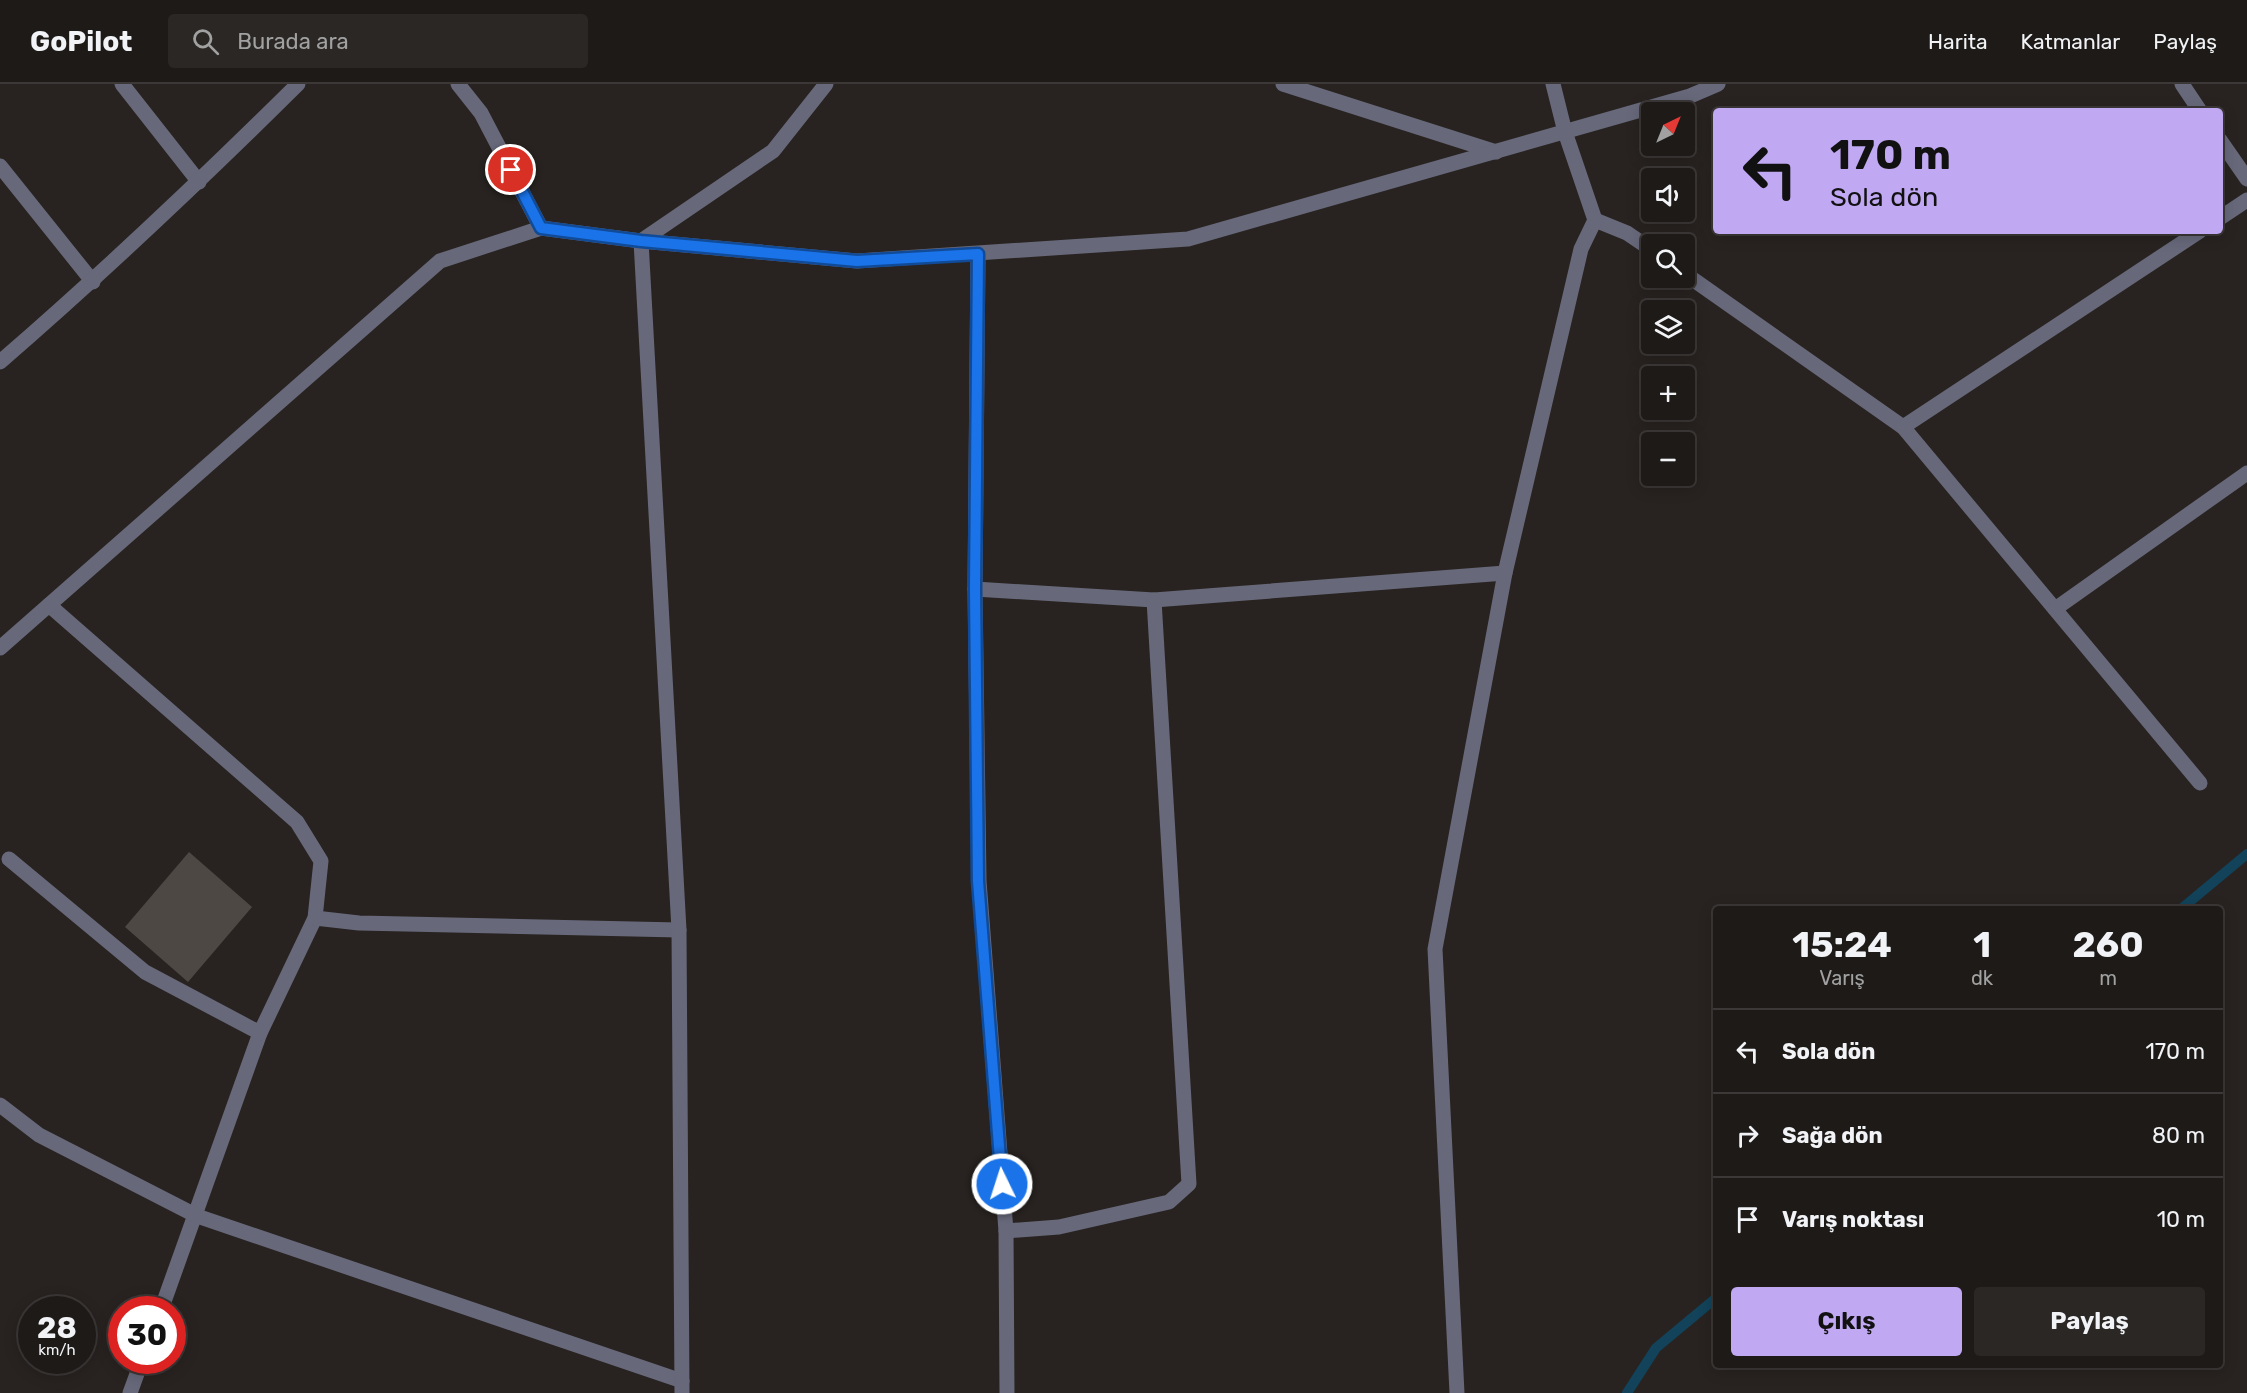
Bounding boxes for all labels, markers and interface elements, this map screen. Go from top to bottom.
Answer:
search box [168,14,588,68]
text: GoPilot [30,25,132,58]
icon: search [189,25,222,58]
text: Burada ara [237,28,349,55]
text: Harita [1928,29,1988,54]
text: Katmanlar [2021,29,2120,54]
text: Paylaş [2153,29,2217,54]
north arrow [1641,102,1695,156]
map controls [1641,102,1695,486]
text: 170 m [1830,130,1951,180]
icon: left [1731,132,1809,210]
pin [485,144,536,195]
icon: arrive [494,153,527,186]
button: sound [1641,168,1695,222]
text: Sola dön [1830,181,1938,213]
button: search [1641,234,1695,288]
button: layers [1641,300,1695,354]
button: + [1641,366,1695,420]
button: − [1641,432,1695,486]
text: 15:24 [1792,923,1892,966]
text: 1 [1973,923,1991,966]
text: 260 [2072,923,2144,966]
text: Varış [1819,966,1865,990]
text: dk [1971,966,1993,990]
text: m [2099,966,2117,990]
icon: left [1731,1035,1764,1068]
text: Sola dön [1782,1038,1875,1065]
text: 170 m [2145,1038,2205,1065]
icon: right [1731,1119,1764,1152]
text: Sağa dön [1782,1122,1883,1149]
text: 80 m [2152,1122,2205,1149]
position arrow [970,1152,1034,1216]
icon: arrive [1731,1203,1764,1236]
text: Varış noktası [1782,1206,1924,1233]
text: 10 m [2157,1206,2205,1233]
button: Çıkış [1731,1287,1962,1356]
button: Paylaş [1974,1287,2205,1356]
speed limit sign: 30 [108,1296,186,1374]
text: 28 [37,1310,77,1346]
text: km/h [38,1341,76,1359]

